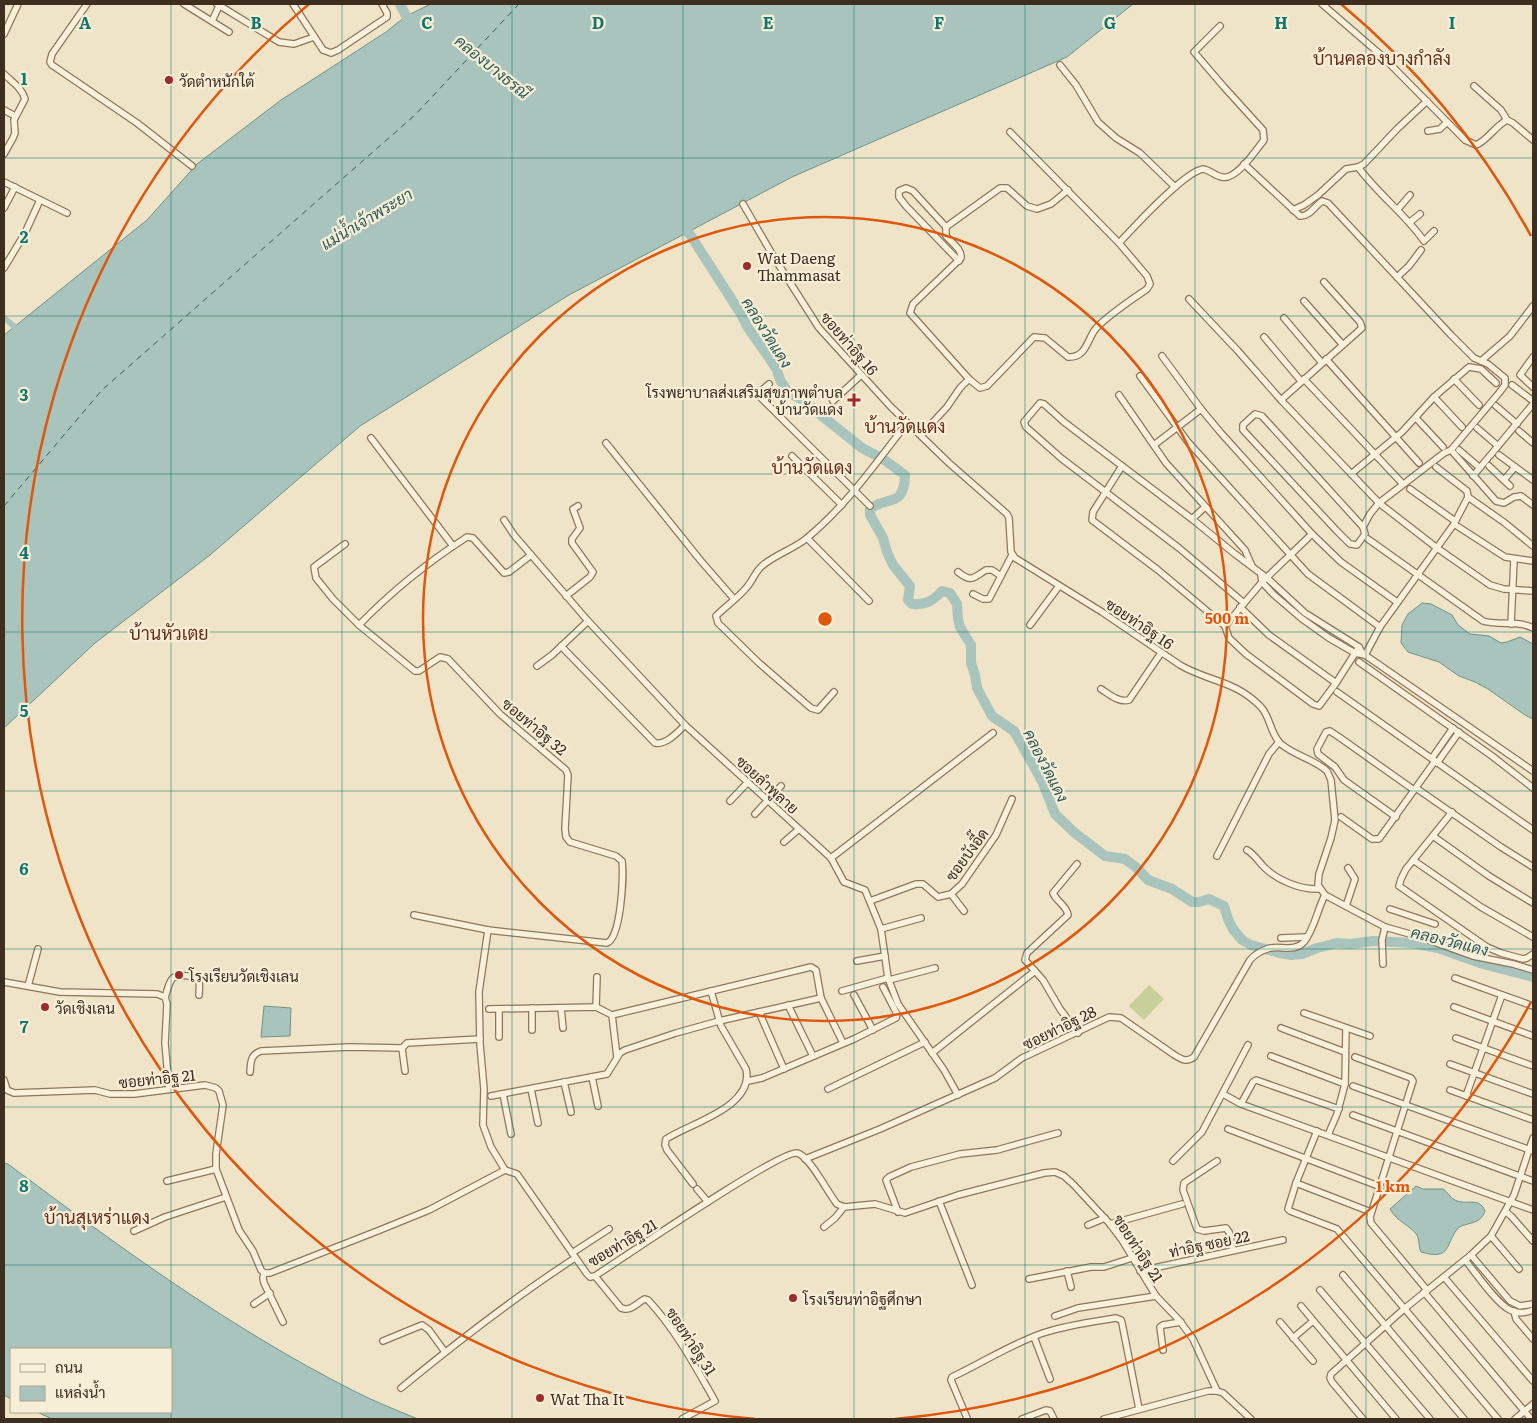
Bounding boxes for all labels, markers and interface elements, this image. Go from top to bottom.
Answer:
text: A [79,10,91,34]
text: B [250,10,262,34]
text: C [421,10,433,34]
text: D [592,10,604,34]
text: E [763,10,774,34]
text: F [934,10,944,34]
text: G [1104,10,1116,34]
text: H [1274,10,1288,34]
text: I [1449,10,1455,34]
water label: คลองบางธรณี [450,28,537,104]
district label: บ้านคลองบางกำลัง [1313,44,1451,71]
text: 1 [21,66,28,90]
place label: วัดตำหนักใต้ [179,69,255,92]
marker: วัดตำหนักใต้ [163,74,175,86]
water label: แม่น้ำเจ้าพระยา [315,180,417,255]
text: 2 [20,224,29,248]
place label: Wat Daeng Thammasat [757,246,841,286]
marker: Wat Daeng Thammasat [741,260,753,272]
water label: คลองวัดแดง [737,292,799,372]
street label: ซอยท่าอิฐ 16 [816,306,884,380]
place label: โรงพยาบาลส่งเสริมสุขภาพตำบล บ้านวัดแดง [645,380,843,420]
text: 3 [20,382,29,406]
marker: โรงพยาบาลส่งเสริมสุขภาพตำบล บ้านวัดแดง [847,393,861,407]
district label: บ้านวัดแดง [865,412,945,439]
district label: บ้านวัดแดง [772,453,852,480]
text: 4 [19,540,29,564]
street label: ซอยท่าอิฐ 16 [1101,592,1179,654]
text: 500 m [1205,606,1249,629]
centre of rings [816,610,834,628]
district label: บ้านหัวเตย [129,619,209,646]
street label: ซอยท่าอิฐ 32 [497,692,573,760]
text: 5 [20,698,29,722]
water label: คลองวัดแดง [1018,724,1076,806]
street label: ซอยลำพูลาย [731,749,805,819]
street label: ซอยบังอี๊ด [937,821,993,885]
text: 6 [19,856,29,880]
water label: คลองวัดแดง [1409,919,1491,961]
place label: โรงเรียนวัดเชิงเลน [188,964,299,987]
marker: โรงเรียนวัดเชิงเลน [173,969,185,981]
place label: วัดเชิงเลน [55,996,115,1019]
street label: ซอยท่าอิฐ 28 [1018,999,1100,1055]
marker: วัดเชิงเลน [39,1001,51,1013]
text: 7 [20,1014,29,1038]
street label: ซอยท่าอิฐ 21 [117,1063,197,1093]
text: 8 [19,1173,29,1197]
text: 1 km [1376,1174,1410,1197]
district label: บ้านสุเหร่าแดง [44,1203,150,1230]
street label: ซอยท่าอิฐ 21 [1108,1209,1170,1287]
street label: ซอยท่าอิฐ 21 [583,1212,661,1272]
street label: ท่าอิฐ ซอย 22 [1167,1223,1252,1263]
place label: โรงเรียนท่าอิฐศึกษา [802,1287,922,1310]
marker: โรงเรียนท่าอิฐศึกษา [787,1292,799,1304]
street label: ซอยท่าอิฐ 31 [661,1302,723,1380]
legend [10,1348,172,1413]
text: ถนน [55,1355,83,1378]
text: แหล่งน้ำ [55,1380,106,1403]
place label: Wat Tha It [550,1387,624,1410]
marker: Wat Tha It [534,1392,546,1404]

